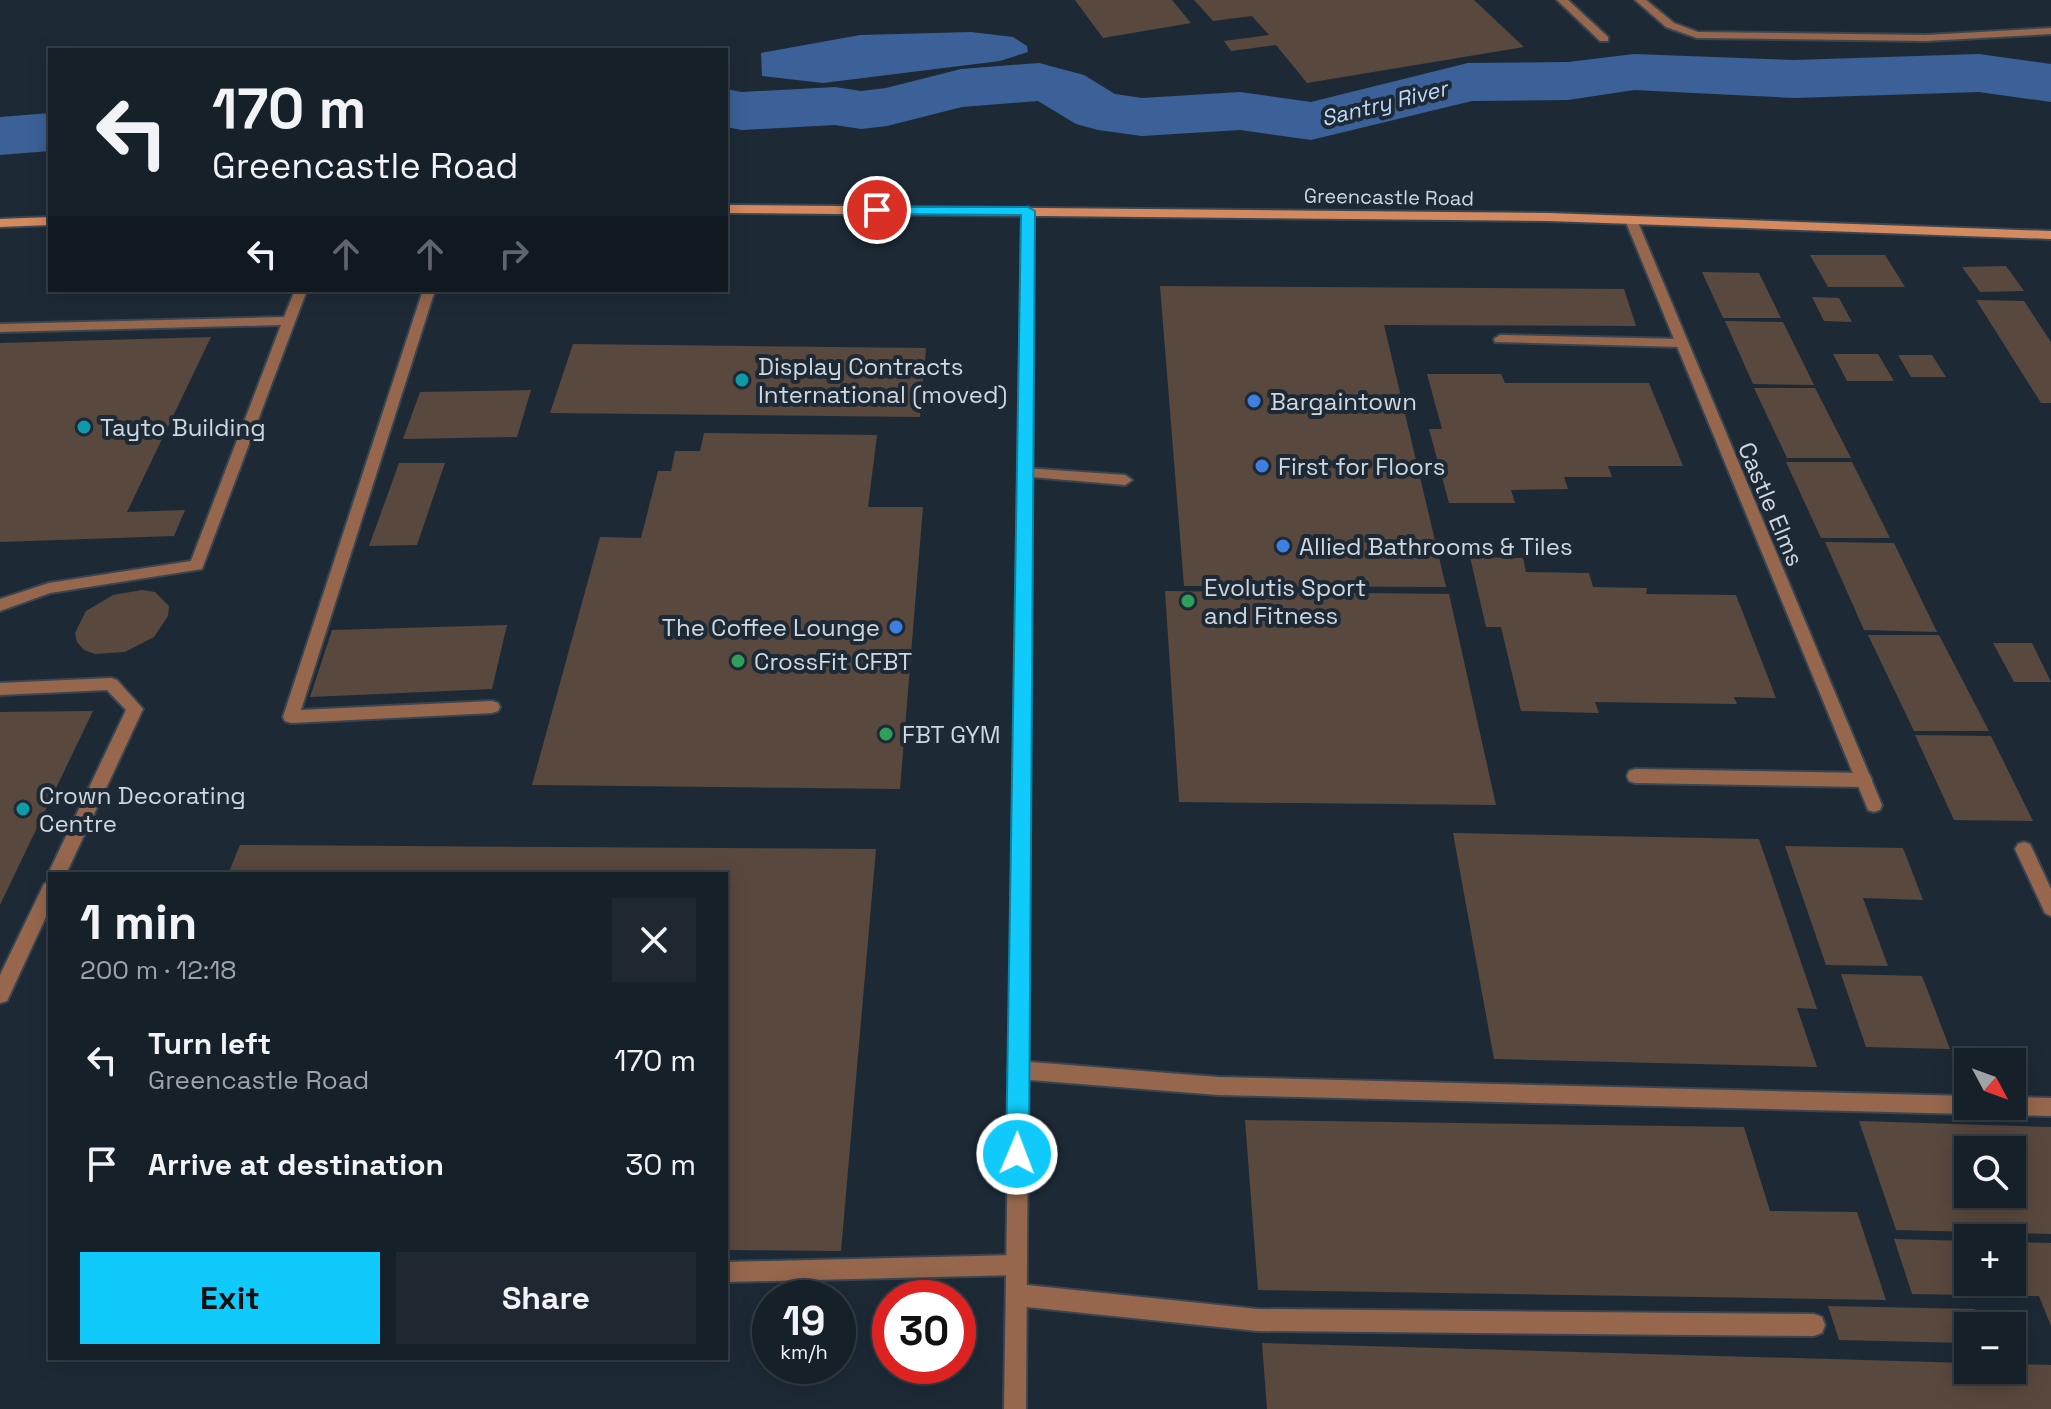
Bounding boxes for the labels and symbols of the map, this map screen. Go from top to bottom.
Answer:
water label: Santry River [1318,73,1453,132]
pin [843,176,911,244]
street label: Greencastle Road [1304,183,1474,211]
place label: Display Contracts International (moved) [758,351,1007,410]
marker: Display Contracts International (moved) [733,371,751,389]
place label: Bargaintown [1270,386,1417,417]
marker: Bargaintown [1245,392,1263,410]
place label: Tayto Building [100,412,266,443]
marker: Tayto Building [75,418,93,436]
street label: Castle Elms [1731,437,1811,571]
place label: First for Floors [1278,451,1445,482]
marker: First for Floors [1253,457,1271,475]
place label: Allied Bathrooms & Tiles [1299,531,1573,562]
marker: Allied Bathrooms & Tiles [1274,537,1292,555]
place label: Evolutis Sport and Fitness [1204,572,1366,631]
marker: Evolutis Sport and Fitness [1179,592,1197,610]
place label: The Coffee Lounge [662,612,880,643]
marker: The Coffee Lounge [887,618,905,636]
place label: CrossFit CFBT [754,646,912,677]
marker: CrossFit CFBT [729,652,747,670]
place label: FBT GYM [902,719,1001,750]
marker: FBT GYM [877,725,895,743]
place label: Crown Decorating Centre [39,780,246,839]
marker: Crown Decorating Centre [14,800,32,818]
north arrow [1954,1048,2026,1120]
position arrow [975,1112,1059,1196]
speed limit sign: 30 [872,1280,976,1384]

